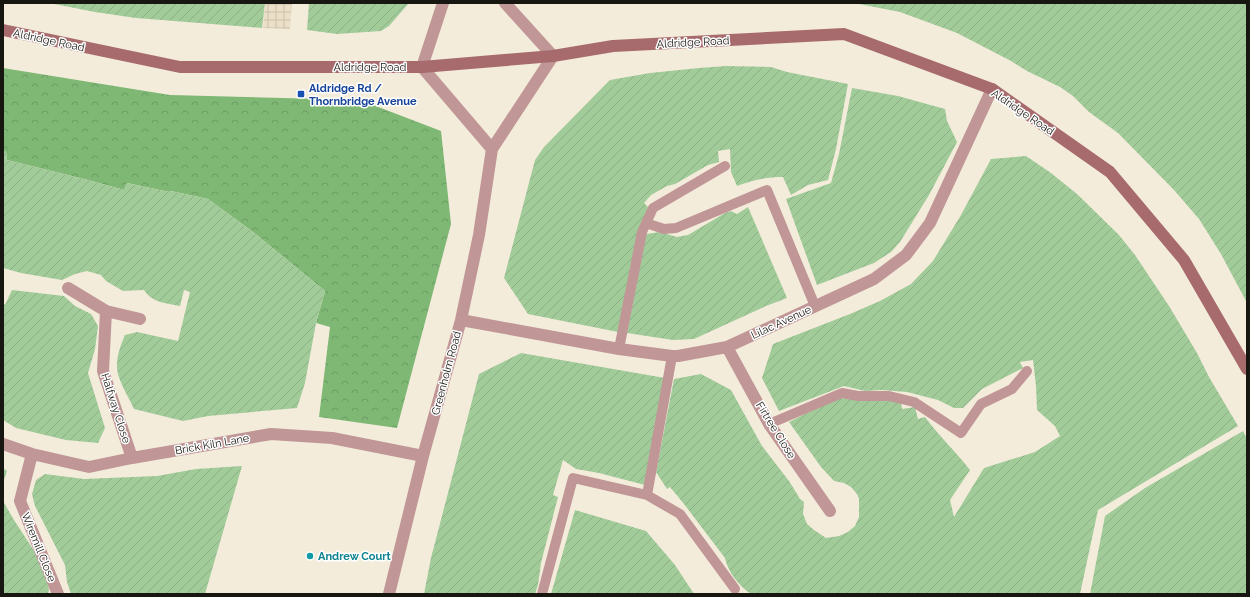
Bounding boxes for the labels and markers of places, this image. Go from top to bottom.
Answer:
place label: Aldridge Rd / Thornbridge Avenue [309,82,417,108]
marker: Aldridge Rd / Thornbridge Avenue [296,89,306,99]
place label: Andrew Court [318,550,392,563]
marker: Andrew Court [305,551,315,561]

